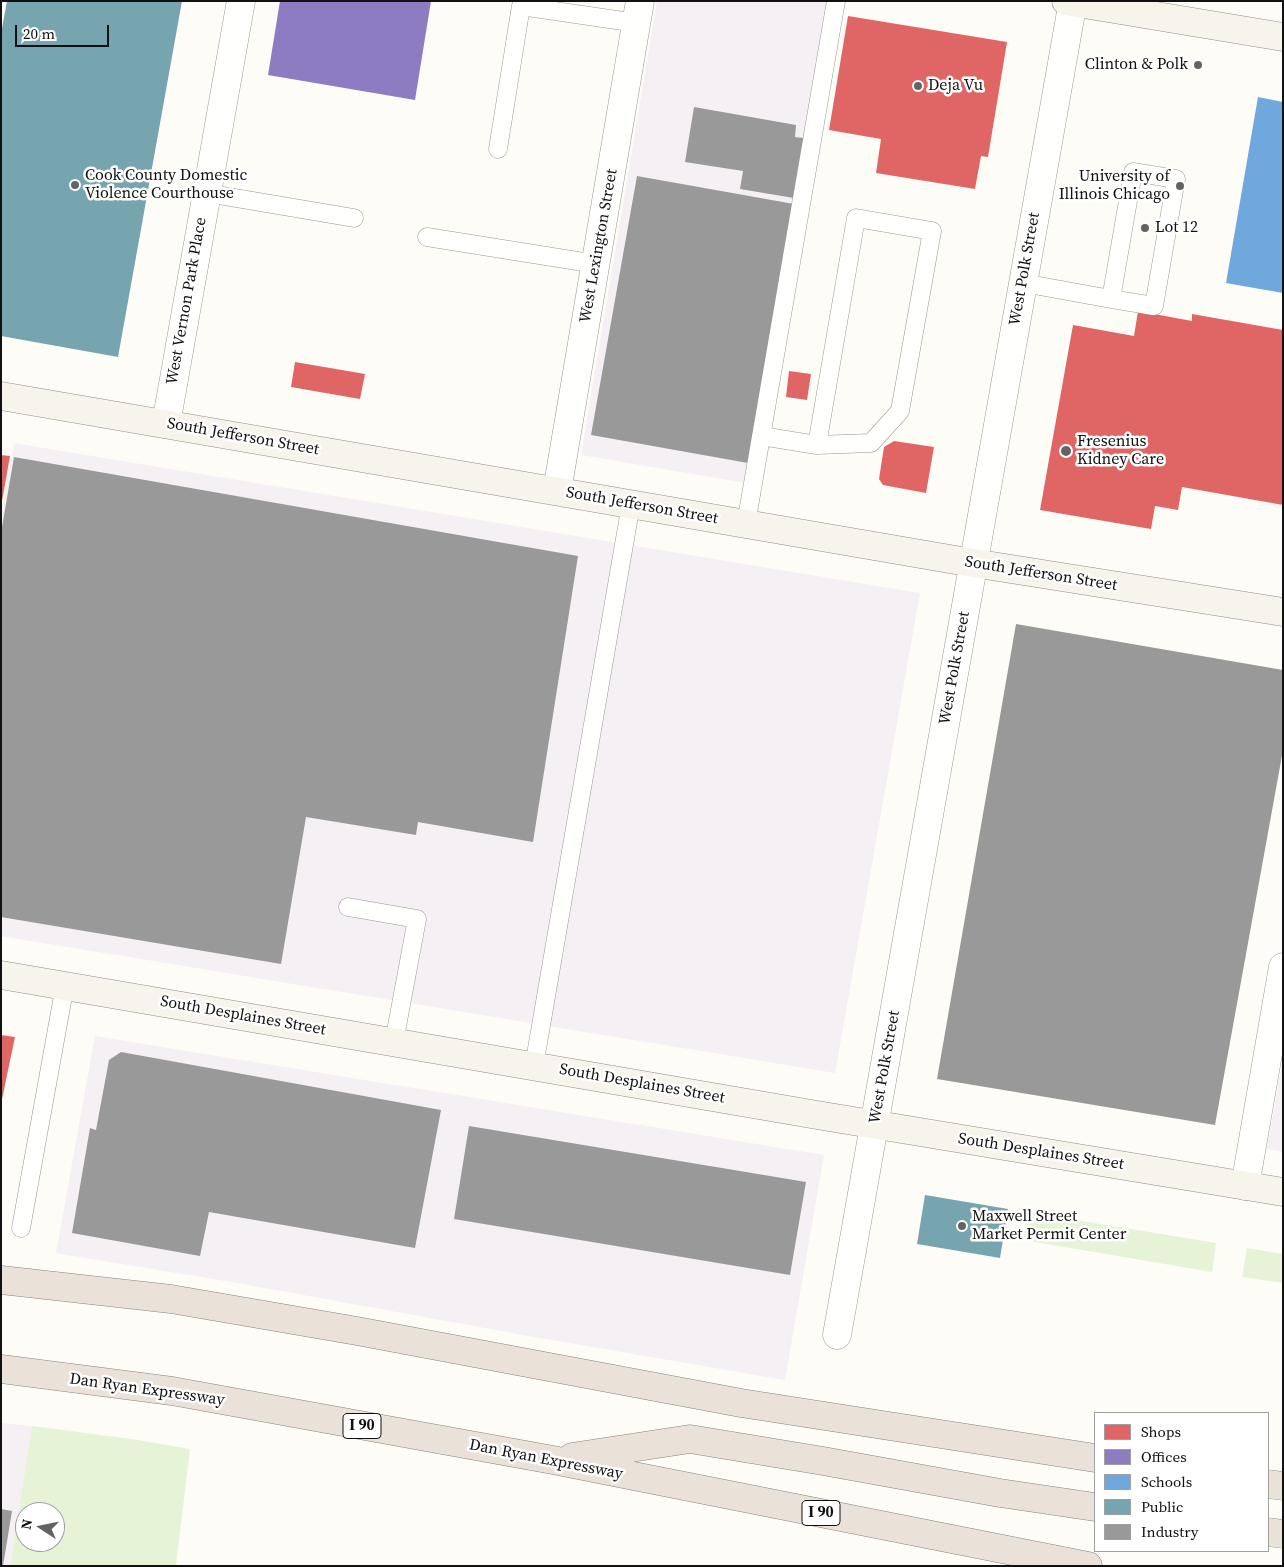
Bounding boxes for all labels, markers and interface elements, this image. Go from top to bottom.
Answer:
scale bar [18,15,111,47]
text: 20 m [23,23,55,44]
place label: Clinton & Polk [1085,55,1188,75]
marker: Clinton & Polk [1192,59,1204,71]
place label: Deja Vu [928,76,983,96]
marker: Deja Vu [912,80,924,92]
place label: Cook County Domestic Violence Courthouse [85,166,247,204]
place label: University of Illinois Chicago [1059,167,1170,205]
street label: West Lexington Street [576,168,622,324]
marker: Cook County Domestic Violence Courthouse [69,179,81,191]
marker: University of Illinois Chicago [1174,180,1186,192]
street label: West Polk Street [1006,211,1044,327]
street label: West Vernon Park Place [163,216,211,386]
place label: Lot 12 [1155,218,1198,238]
marker: Lot 12 [1139,222,1151,234]
street label: South Jefferson Street [166,414,320,460]
place label: Fresenius Kidney Care [1077,432,1164,470]
marker: Fresenius Kidney Care [1059,444,1073,458]
street label: South Jefferson Street [565,483,719,529]
street label: South Jefferson Street [963,552,1119,596]
street label: West Polk Street [936,610,974,726]
street label: South Desplaines Street [159,992,327,1040]
street label: West Polk Street [866,1009,904,1125]
street label: South Desplaines Street [558,1060,726,1108]
street label: South Desplaines Street [957,1129,1125,1175]
place label: Maxwell Street Market Permit Center [972,1207,1126,1245]
marker: Maxwell Street Market Permit Center [956,1220,968,1232]
street label: Dan Ryan Expressway [68,1370,226,1410]
legend [1094,1412,1269,1552]
road number: I 90 [343,1414,381,1438]
text: Shops [1141,1421,1181,1442]
street label: Dan Ryan Expressway [467,1436,625,1484]
text: Offices [1141,1446,1187,1467]
text: Schools [1141,1471,1192,1492]
text: Public [1141,1496,1183,1517]
road number: I 90 [802,1500,840,1526]
north arrow [15,1502,65,1552]
text: N [15,1517,37,1531]
text: Industry [1141,1521,1198,1542]

